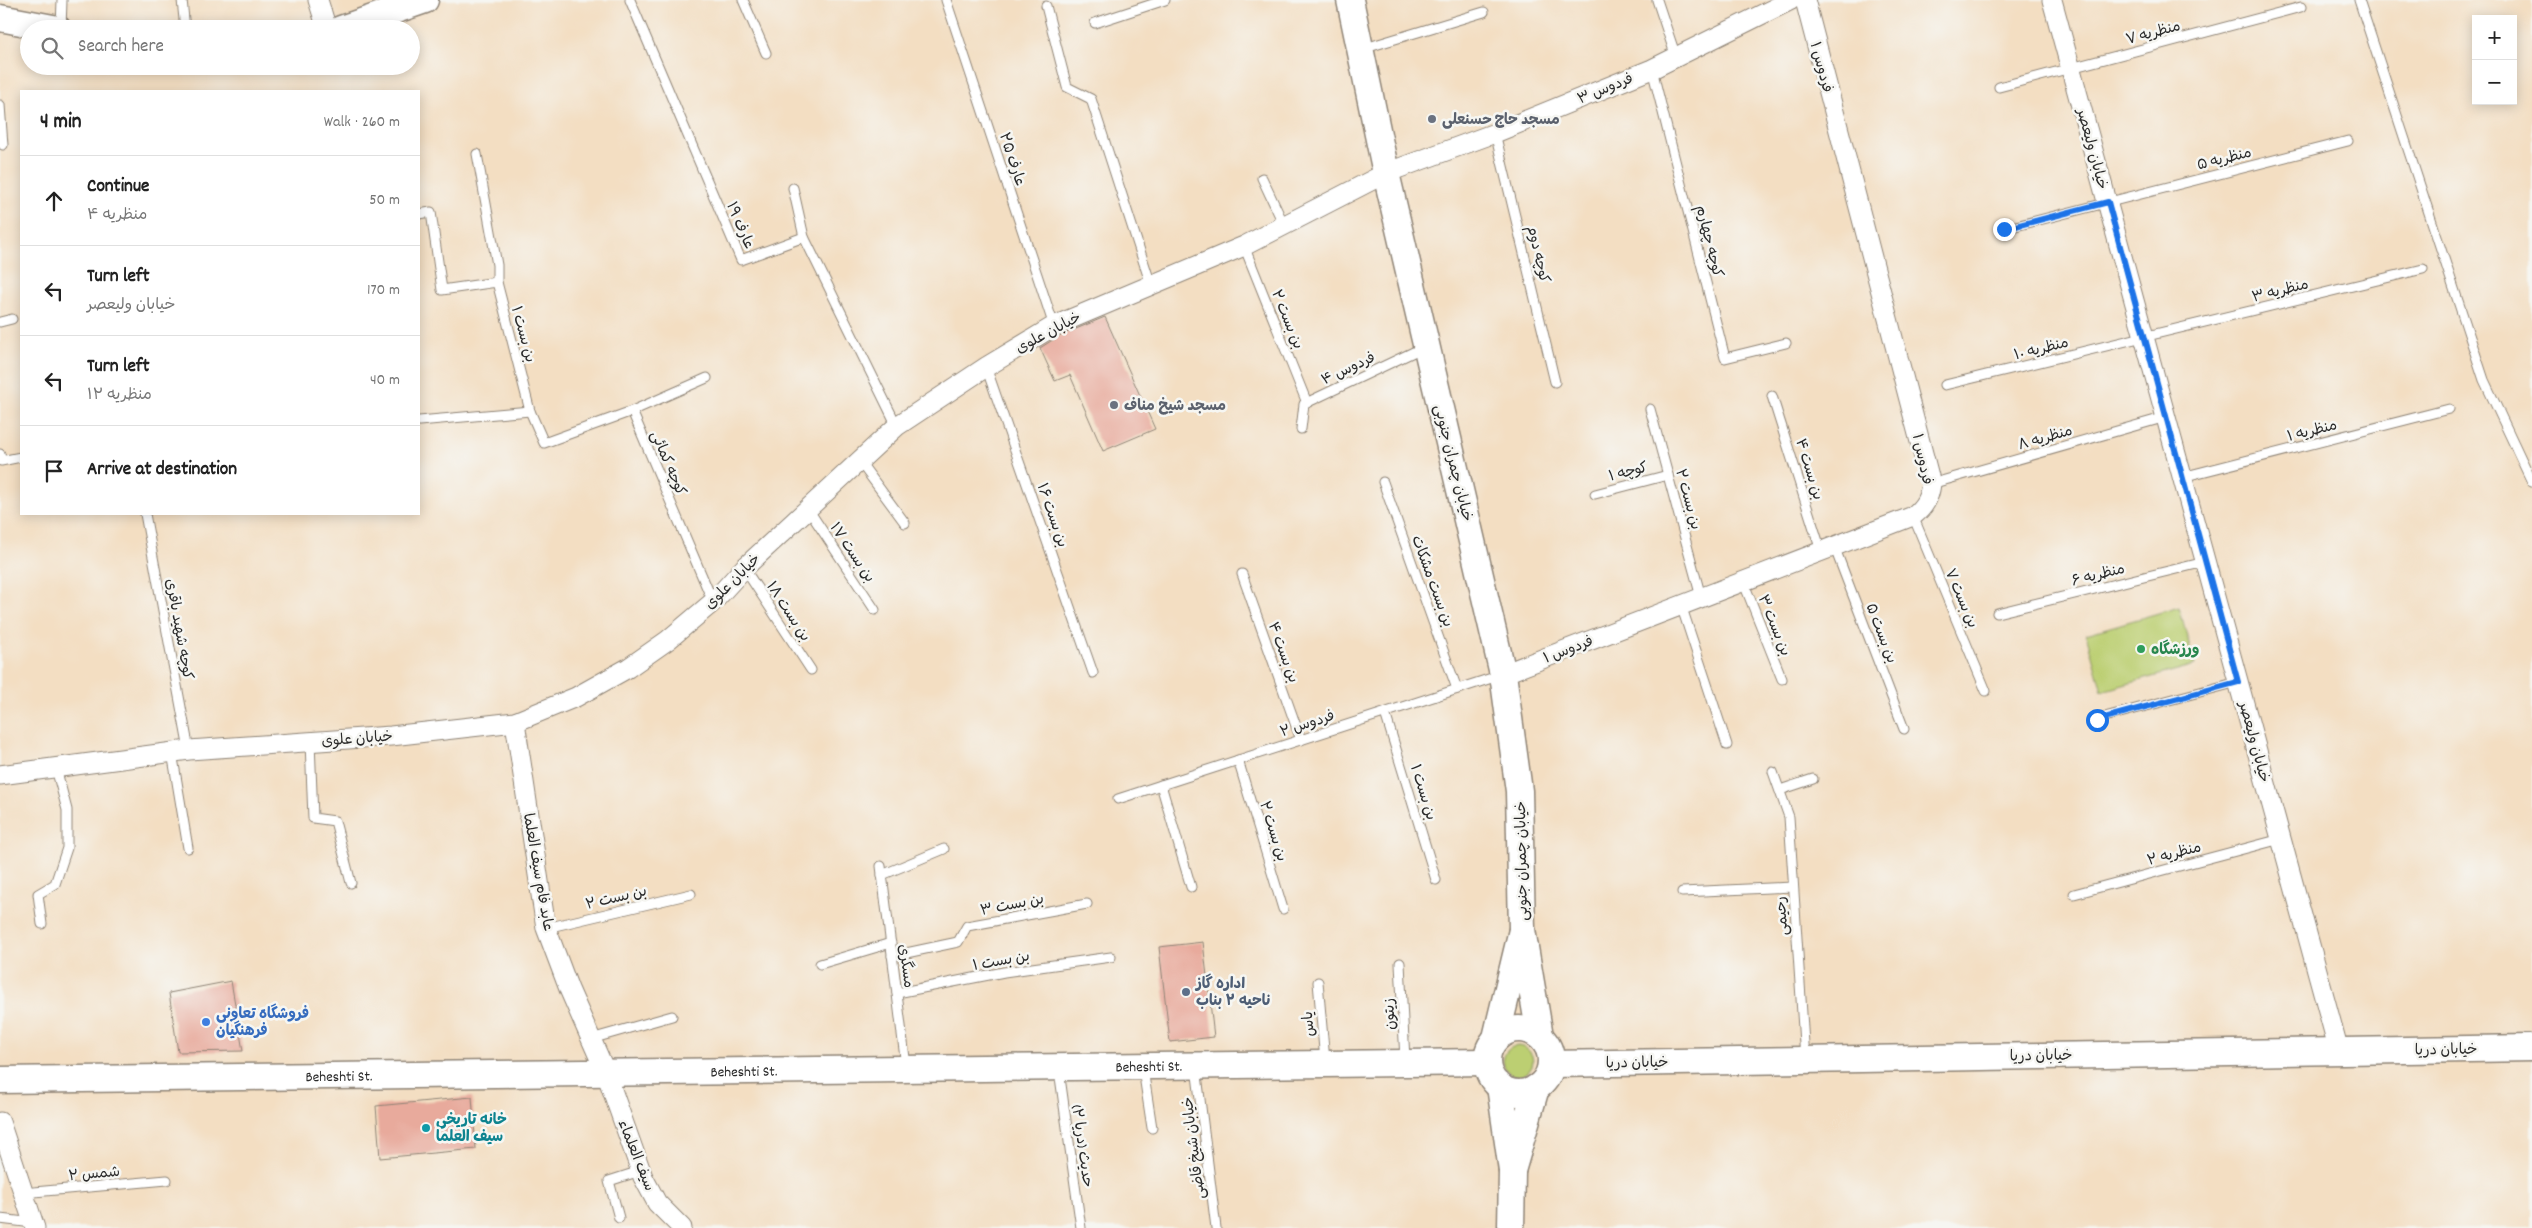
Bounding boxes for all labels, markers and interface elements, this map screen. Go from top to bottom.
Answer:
map controls [2472,15,2517,105]
button: + [2472,15,2517,60]
street label: منظریه ۷ [2124,16,2183,52]
search box [20,20,420,75]
icon: search [38,34,66,62]
text: Search here [78,34,164,61]
street label: فردوس ۱ [1803,40,1837,95]
button: − [2472,60,2517,105]
street label: فردوس ۳ [1574,69,1637,111]
street label: خیابان ولیعصر [2069,105,2112,192]
text: 4 min [40,108,82,138]
place label: مسجد حاج حسنعلی [1442,110,1560,132]
text: Walk · 260 m [324,111,400,134]
marker: مسجد حاج حسنعلی [1426,113,1438,125]
street label: عارف ۲۵ [992,130,1030,189]
street label: منظریه ۵ [2195,143,2254,177]
text: Continue [87,174,149,201]
icon: ahead [40,187,68,215]
text: 50 m [369,189,400,212]
street label: عارف ۱۹ [719,199,759,253]
street label: کوچه چهارم [1688,203,1728,280]
text: منظریه ۴ [87,204,147,227]
route end [1993,218,2016,241]
street label: کوچه دوم [1520,224,1554,285]
text: Turn left [87,264,150,291]
street label: منظریه ۳ [2250,274,2311,310]
icon: left [40,277,68,305]
text: 170 m [367,279,400,302]
street label: بن بست ۲ [1264,287,1308,353]
text: خیابان ولیعصر [87,294,175,317]
street label: بن بست ۱ [504,304,540,365]
street label: خیابان علوی [1012,307,1086,360]
street label: منظریه ۱۰ [2012,333,2071,367]
street label: فردوس ۴ [1318,348,1380,392]
text: Turn left [87,354,150,381]
icon: left [40,367,68,395]
text: 40 m [370,369,400,392]
text: منظریه ۱۲ [87,384,152,407]
place label: مسجد شیخ مناف [1124,396,1226,418]
marker: مسجد شیخ مناف [1108,399,1120,411]
street label: خیابان چمران جنوبی [1427,403,1477,524]
street label: منظریه ۱ [2285,415,2340,449]
street label: منظریه ۸ [2016,421,2075,457]
street label: کوچه کمائی [644,428,691,500]
street label: فردوس ۱ [1905,432,1937,487]
street label: بن بست ۴ [1788,436,1828,503]
icon: arrive [40,457,68,485]
text: Arrive at destination [87,457,237,484]
street label: کوچه ۱ [1607,457,1650,488]
street label: بن بست ۲ [1668,467,1706,532]
street label: بن بست ۱۶ [1030,481,1072,551]
street label: بن بست ۱۷ [823,519,880,588]
street label: بن بست مشکات [1404,533,1458,631]
street label: خیابان علوی [700,549,766,615]
street label: منظریه ۶ [2069,559,2128,593]
street label: بن بست ۷ [1938,566,1983,632]
street label: کوچه شهید باقری [158,577,198,682]
street label: بن بست ۱۸ [760,578,815,647]
street label: بن بست ۳ [1751,592,1795,660]
street label: بن بست ۵ [1859,601,1902,667]
street label: بن بست ۴ [1261,619,1303,686]
street label: فردوس ۱ [1541,631,1597,670]
place label: ورزشگاه [2151,639,2200,662]
marker: ورزشگاه [2135,643,2147,655]
street label: خیابان ولیعصر [2231,698,2274,785]
street label: فردوس ۲ [1277,706,1338,744]
route start [2086,709,2109,732]
street label: خیابان علوی [321,727,394,753]
street label: بن بست ۱ [1403,762,1441,823]
street label: بن بست ۲ [1252,799,1292,865]
street label: خیابان چمران جنوبی [1511,801,1535,921]
street label: عابد فام سیف العلما [516,812,558,933]
street label: منظریه ۲ [2145,837,2204,873]
street label: بن بست ۲ [584,881,649,917]
street label: بن بست ۳ [979,889,1046,923]
street label: رحیمی [1771,895,1795,936]
street label: مسگری [891,943,919,989]
street label: بن بست ۱ [971,946,1032,978]
place label: اداره گاز ناحیه ۲ بناب [1194,973,1270,1013]
marker: اداره گاز ناحیه ۲ بناب [1180,986,1192,998]
street label: زیتون [1379,997,1403,1030]
place label: فروشگاه تعاونی فرهنگیان [216,1003,309,1043]
street label: یاس [1298,1010,1322,1037]
marker: فروشگاه تعاونی فرهنگیان [200,1016,212,1028]
street label: خیابان دریا [2414,1039,2478,1063]
street label: خیابان دریا [2009,1045,2073,1069]
street label: خیابان دریا [1605,1052,1669,1076]
street label: Beheshti St. [1115,1057,1182,1079]
street label: Beheshti St. [710,1062,778,1084]
street label: Beheshti St. [305,1066,373,1089]
street label: خیابان شیخ قاضی [1178,1095,1212,1200]
street label: حدیث (دریا ۲) [1064,1103,1098,1189]
place label: خانه تاریخی سیف العلما [436,1110,507,1149]
street label: سیف العلماء [611,1117,659,1195]
marker: خانه تاریخی سیف العلما [420,1122,432,1134]
street label: شمس ۲ [67,1162,121,1188]

